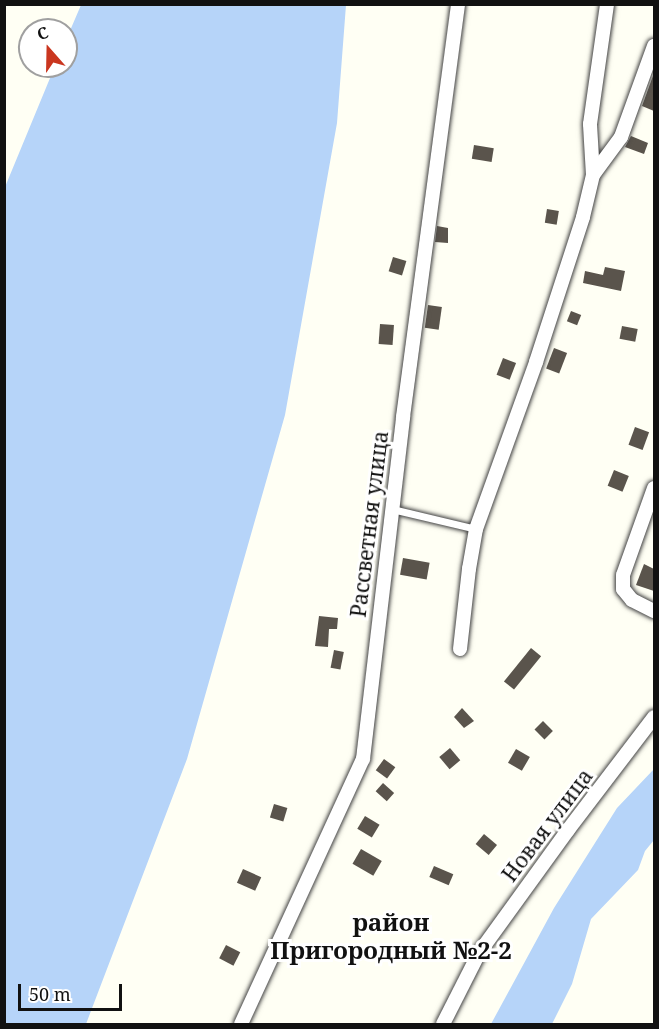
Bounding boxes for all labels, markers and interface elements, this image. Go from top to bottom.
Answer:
north arrow [18,18,78,78]
text: С [34,21,51,45]
street label: Рассветная улица [345,429,393,619]
street label: Новая улица [496,764,598,886]
district label: район Пригородный №2-2 [270,908,512,964]
scale bar [21,972,124,1010]
text: 50 m [29,982,71,1006]

